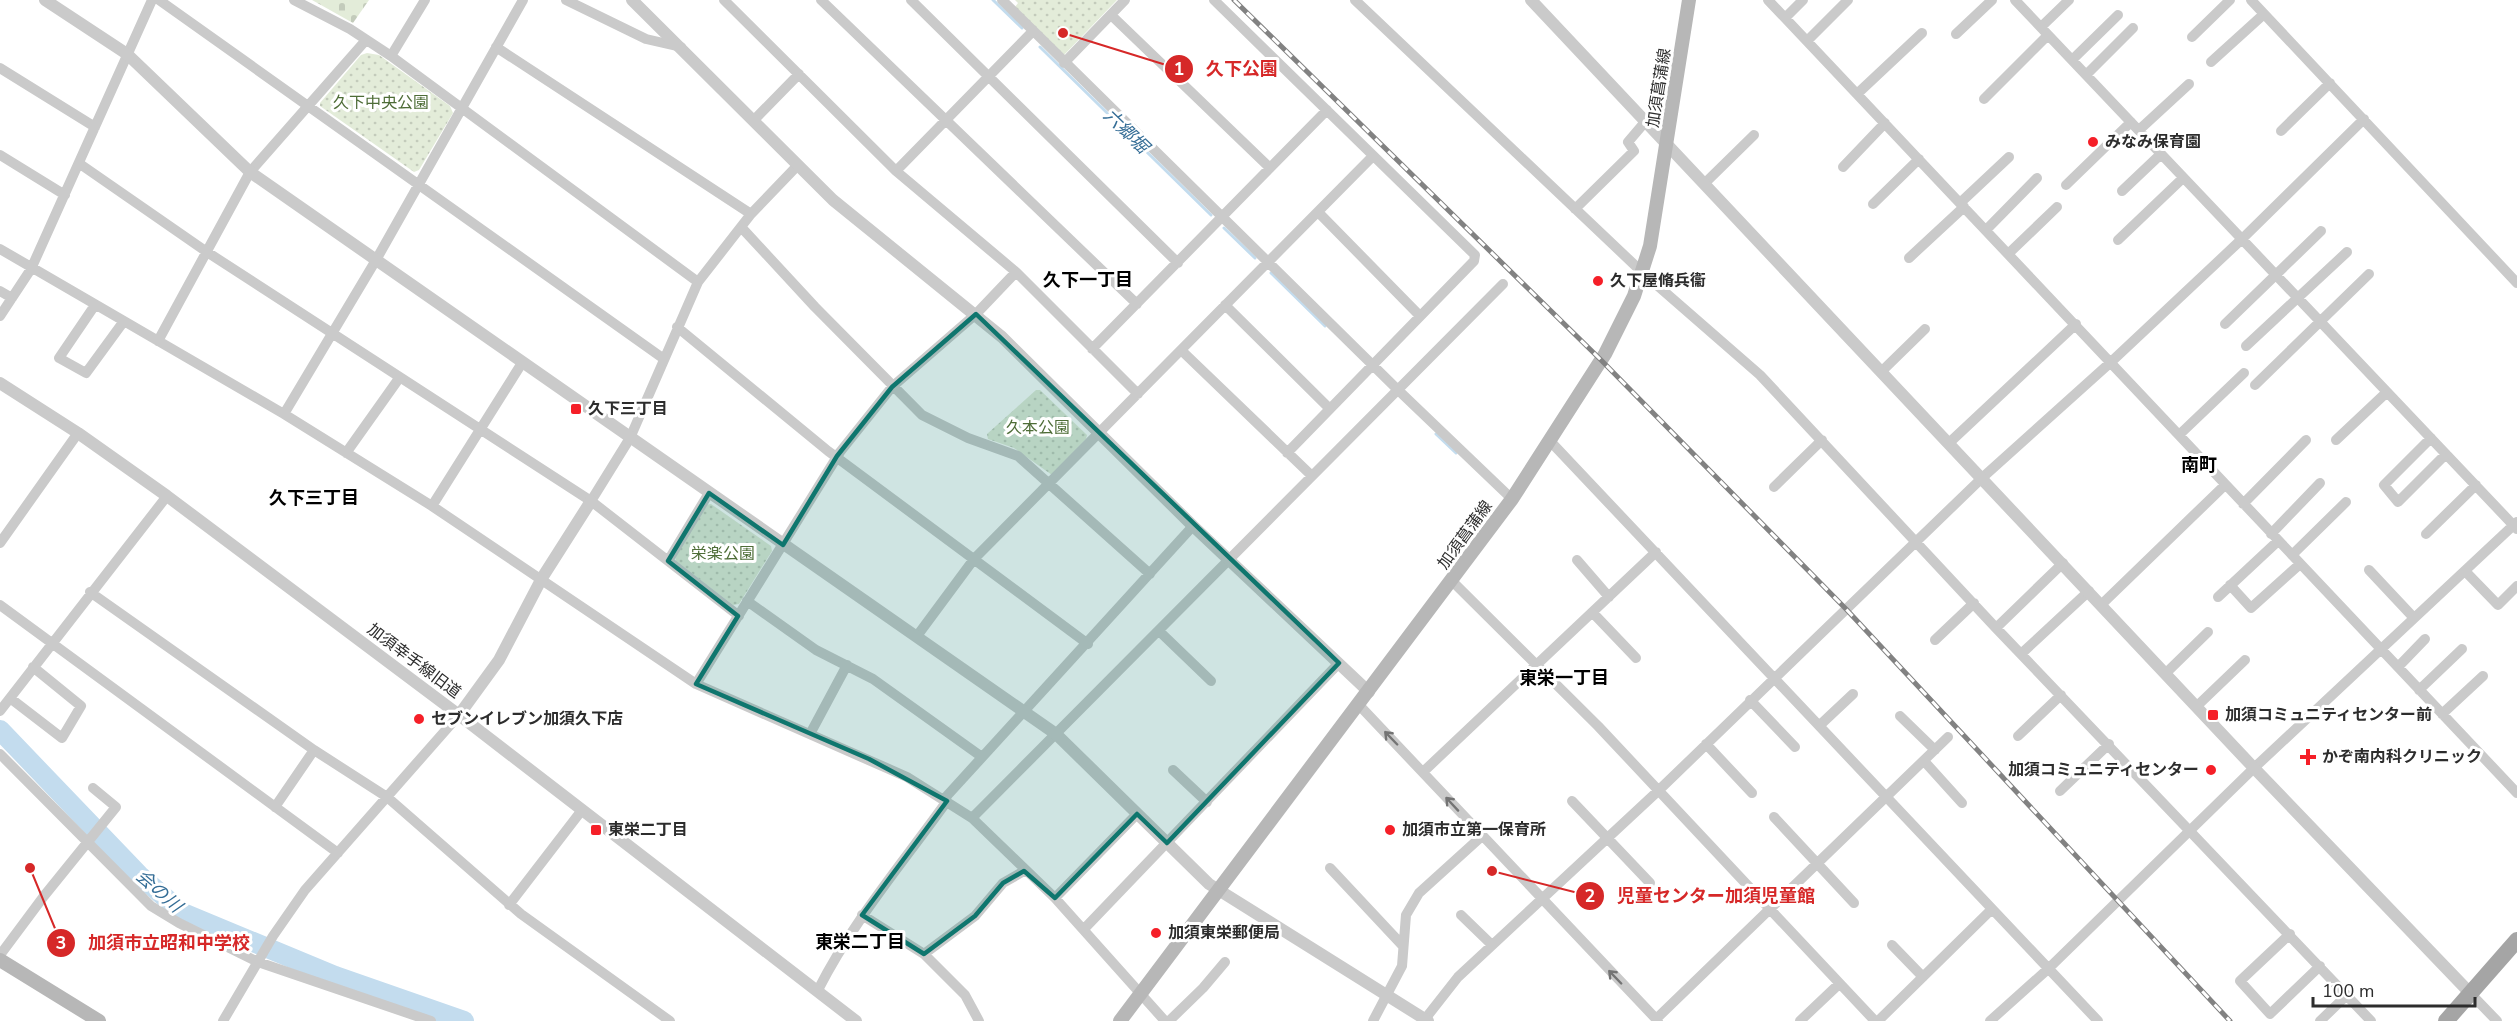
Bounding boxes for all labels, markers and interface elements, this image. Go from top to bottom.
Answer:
street label: 加須菖蒲線 [1642,47,1676,129]
callout: 久下公園 [1164,51,1290,87]
text: 1 [1174,57,1184,81]
text: 久下公園 [1206,57,1278,81]
park label: 久下中央公園 [333,92,429,114]
water label: 六郷堀 [1098,104,1156,160]
place label: みなみ保育園 [2105,131,2201,153]
marker: みなみ保育園 [2086,135,2100,149]
district label: 久下一丁目 [1043,268,1133,292]
place label: 久下屋脩兵衞 [1610,270,1706,292]
marker: 久下屋脩兵衞 [1591,274,1605,288]
place label: 久下三丁目 [588,398,668,420]
marker: 久下三丁目 [569,402,583,416]
park label: 久本公園 [1006,417,1070,439]
district label: 南町 [2181,453,2217,477]
district label: 久下三丁目 [269,486,359,510]
street label: 加須菖蒲線 [1433,496,1497,574]
park label: 栄楽公園 [691,543,755,565]
street label: 加須幸手線旧道 [363,619,465,703]
district label: 東栄一丁目 [1519,666,1609,690]
place label: 加須コミュニティセンター前 [2225,704,2432,726]
place label: セブンイレブン加須久下店 [431,708,623,730]
marker: 加須コミュニティセンター前 [2206,708,2220,722]
marker: セブンイレブン加須久下店 [412,712,426,726]
one-way arrow [1384,731,1398,746]
place label: かぞ南内科クリニック [2322,746,2482,768]
marker: かぞ南内科クリニック [2299,748,2317,766]
place label: 加須コミュニティセンター [2008,759,2199,781]
marker: 加須コミュニティセンター [2204,763,2218,777]
one-way arrow [1446,797,1460,812]
place label: 東栄二丁目 [608,819,688,841]
place label: 加須市立第一保育所 [1402,819,1546,841]
marker: 東栄二丁目 [589,823,603,837]
marker: 加須市立第一保育所 [1383,823,1397,837]
water label: 会の川 [131,864,189,919]
callout: 児童センター加須児童館 [1575,878,1827,914]
text: 2 [1585,884,1595,908]
text: 児童センター加須児童館 [1617,884,1815,908]
place label: 加須東栄郵便局 [1168,922,1280,944]
callout: 加須市立昭和中学校 [46,925,262,961]
marker: 加須東栄郵便局 [1149,926,1163,940]
district label: 東栄二丁目 [815,930,905,954]
text: 3 [56,931,66,955]
text: 加須市立昭和中学校 [88,931,250,955]
one-way arrow [1608,969,1622,984]
scale bar [2313,970,2475,1008]
text: 100 m [2322,979,2374,1003]

